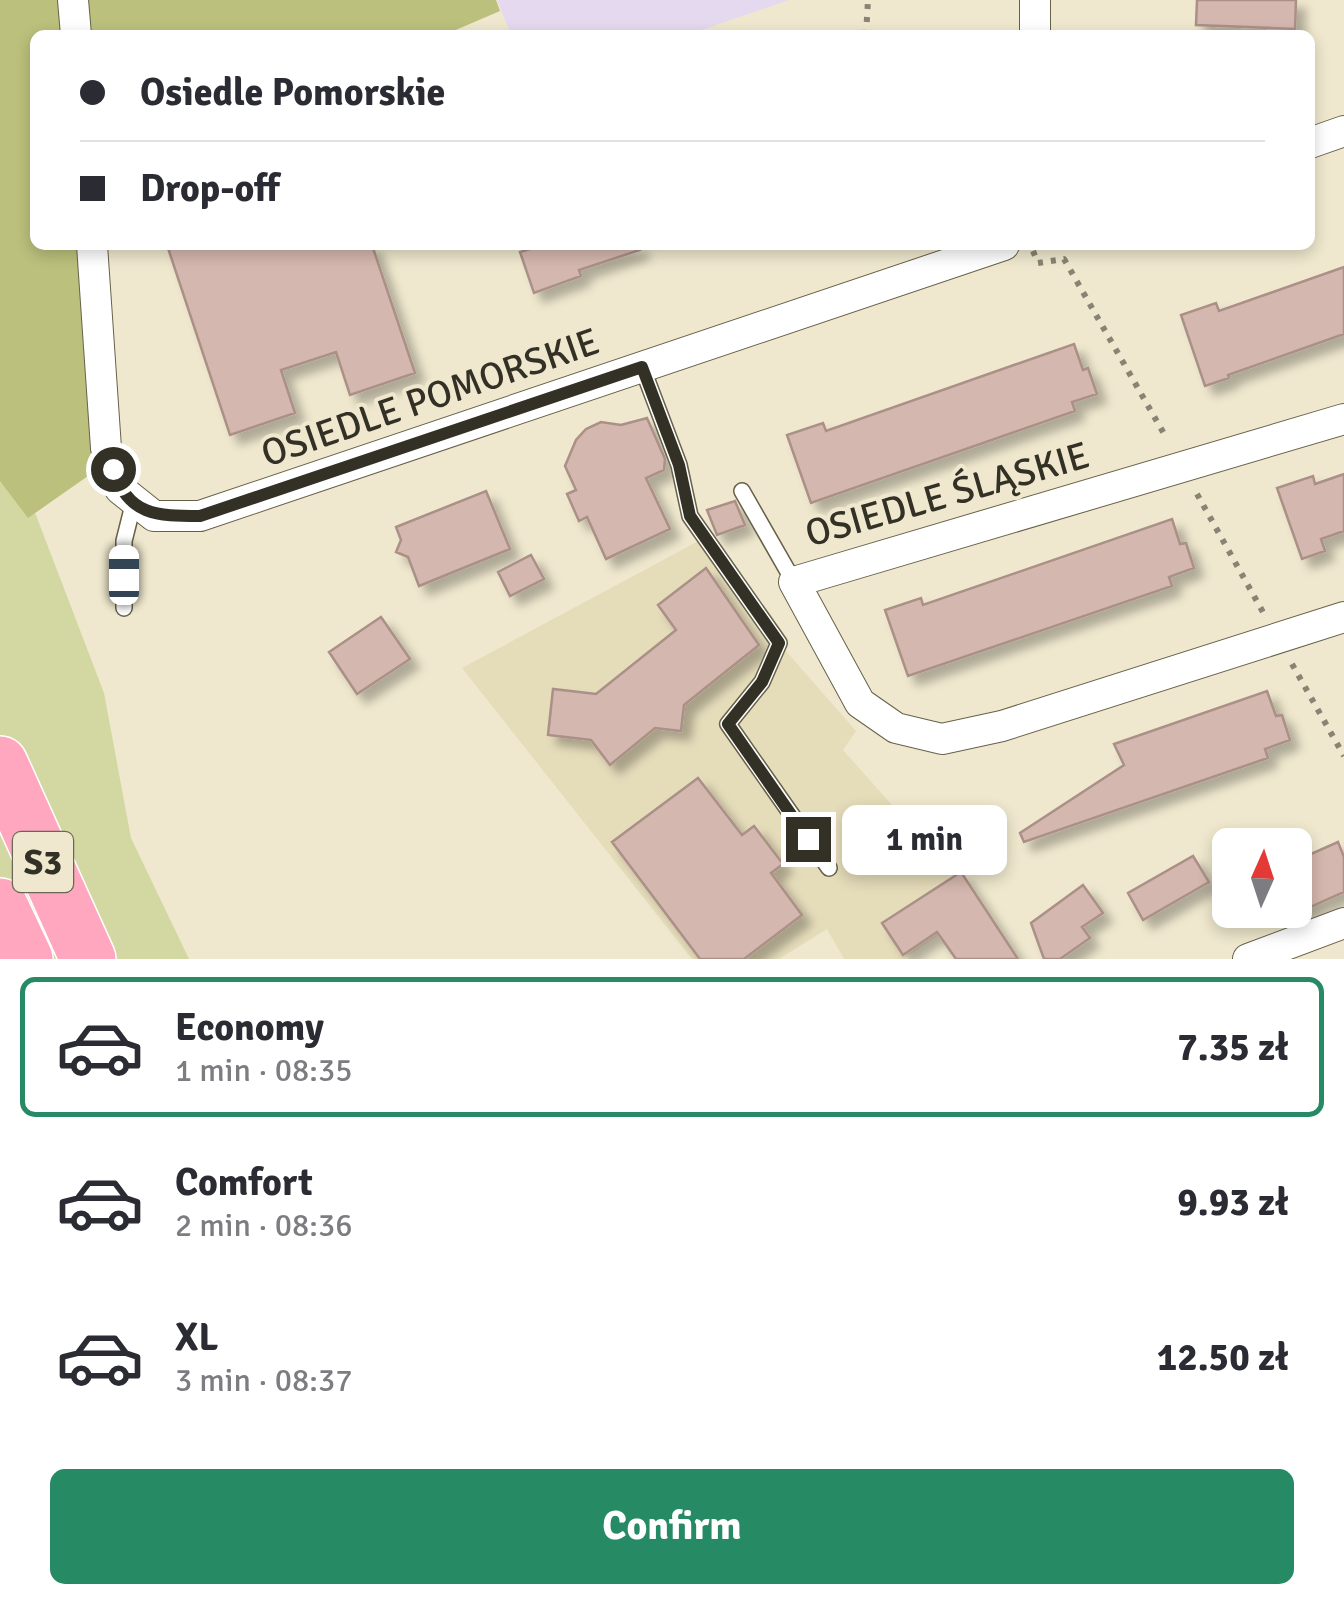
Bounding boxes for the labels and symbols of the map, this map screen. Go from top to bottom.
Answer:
street label: OSIEDLE POMORSKIE [255,318,605,477]
street label: OSIEDLE ŚLĄSKIE [800,432,1094,557]
route start [91,447,136,492]
car [109,545,139,605]
callout: 1 min [843,804,1008,874]
route end [786,817,831,862]
north arrow [1212,828,1312,928]
road number: S3 [13,832,73,892]

